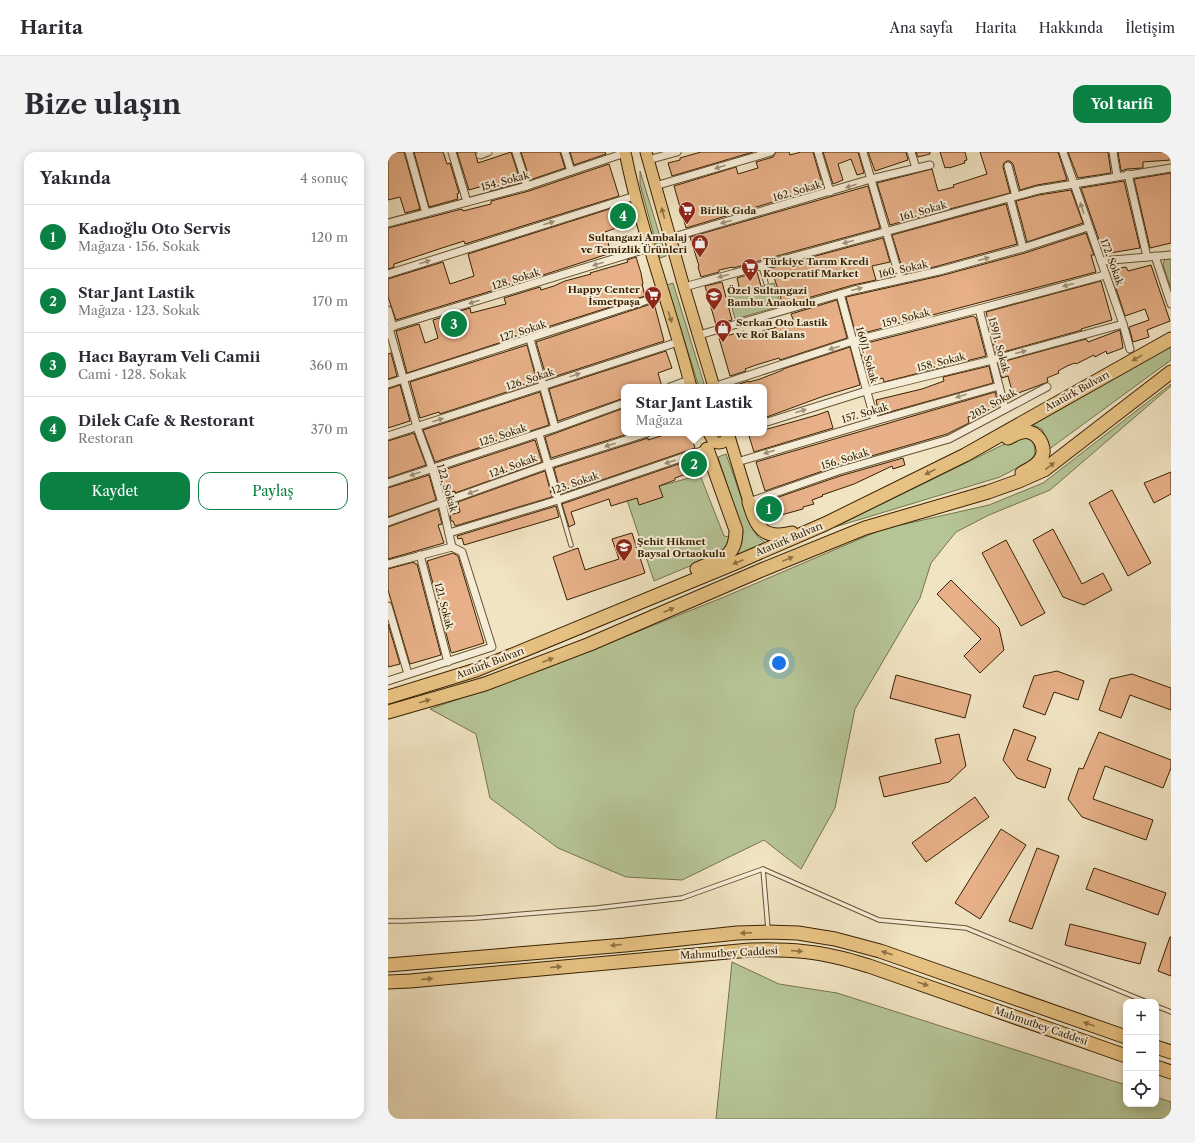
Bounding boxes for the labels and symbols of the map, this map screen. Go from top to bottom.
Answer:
one-way arrow [713,164,725,170]
street label: 154. Sokak [479,168,532,194]
street label: 162. Sokak [771,178,824,204]
one-way arrow [845,183,857,189]
street label: 161. Sokak [898,198,949,224]
supermarket icon: Birlik Gıda [677,200,697,225]
pin: 4 [610,201,636,231]
one-way arrow [1079,202,1085,214]
place label: Birlik Gıda [700,204,757,217]
one-way arrow [660,207,666,219]
one-way arrow [720,219,732,225]
one-way arrow [543,220,555,226]
place label: Sultangazi Ambalaj ve Temizlik Ürünleri [580,231,687,256]
shop icon: Sultangazi Ambalaj ve Temizlik Ürünleri [690,233,710,258]
street label: 172. Sokak [1098,237,1127,288]
one-way arrow [842,239,854,245]
place label: Türkiye Tarım Kredi Kooperatif Market [763,255,869,280]
one-way arrow [978,256,990,262]
supermarket icon: Türkiye Tarım Kredi Kooperatif Market [740,257,760,282]
street label: 160. Sokak [877,257,930,281]
one-way arrow [419,259,431,265]
one-way arrow [592,261,604,267]
street label: 128. Sokak [490,265,543,293]
one-way arrow [717,274,729,280]
one-way arrow [1061,282,1073,288]
place label: Happy Center İsmetpaşa [568,283,640,308]
place label: Özel Sultangazi Bambu Anaokulu [727,284,816,309]
supermarket icon: Happy Center İsmetpaşa [643,285,663,310]
school or university icon: Özel Sultangazi Bambu Anaokulu [704,286,724,311]
one-way arrow [851,286,863,292]
one-way arrow [468,299,480,305]
street label: 159. Sokak [881,305,933,330]
pin: 3 [441,309,467,339]
one-way arrow [667,311,673,323]
place label: Serkan Oto Lastik ve Rot Balans [735,316,828,341]
street label: 159/1. Sokak [985,316,1013,375]
street label: 127. Sokak [498,317,549,345]
shop icon: Serkan Oto Lastik ve Rot Balans [713,318,733,343]
street label: 160/1. Sokak [853,325,881,386]
one-way arrow [828,345,840,351]
street label: 158. Sokak [915,349,968,374]
one-way arrow [1016,349,1028,355]
one-way arrow [1131,354,1143,361]
street label: 126. Sokak [504,365,557,393]
street label: Atatürk Bulvarı [1042,368,1112,415]
one-way arrow [570,372,582,378]
street label: 203. Sokak [967,385,1020,422]
one-way arrow [955,393,967,399]
street label: 157. Sokak [840,400,891,426]
one-way arrow [796,408,808,414]
one-way arrow [433,417,445,423]
street label: 125. Sokak [477,421,530,449]
one-way arrow [603,442,615,448]
street label: 156. Sokak [819,445,872,472]
pin: 2 [681,449,707,479]
one-way arrow [763,449,775,455]
street label: 124. Sokak [487,451,540,481]
one-way arrow [663,459,675,465]
one-way arrow [1045,461,1056,470]
street label: 122. Sokak [434,462,460,515]
street label: 123. Sokak [549,468,602,497]
one-way arrow [925,469,936,475]
one-way arrow [408,471,420,477]
one-way arrow [467,489,479,495]
pin: 1 [756,494,782,524]
street label: Atatürk Bulvarı [753,519,825,559]
place label: Şehit Hikmet Baysal Ortaokulu [637,535,726,560]
school or university icon: Şehit Hikmet Baysal Ortaokulu [614,537,634,562]
one-way arrow [783,556,795,562]
one-way arrow [731,559,743,565]
street label: 121. Sokak [431,581,457,632]
one-way arrow [663,607,674,613]
street label: Atatürk Bulvarı [453,644,526,682]
your location [769,653,789,673]
one-way arrow [543,656,555,662]
one-way arrow [420,698,432,704]
one-way arrow [740,929,752,936]
one-way arrow [610,942,622,949]
street label: Mahmutbey Caddesi [680,944,778,962]
one-way arrow [791,948,804,955]
one-way arrow [881,950,893,956]
one-way arrow [550,964,562,971]
one-way arrow [421,976,433,983]
one-way arrow [917,982,929,988]
street label: Mahmutbey Caddesi [993,1004,1089,1048]
one-way arrow [1083,1020,1095,1026]

